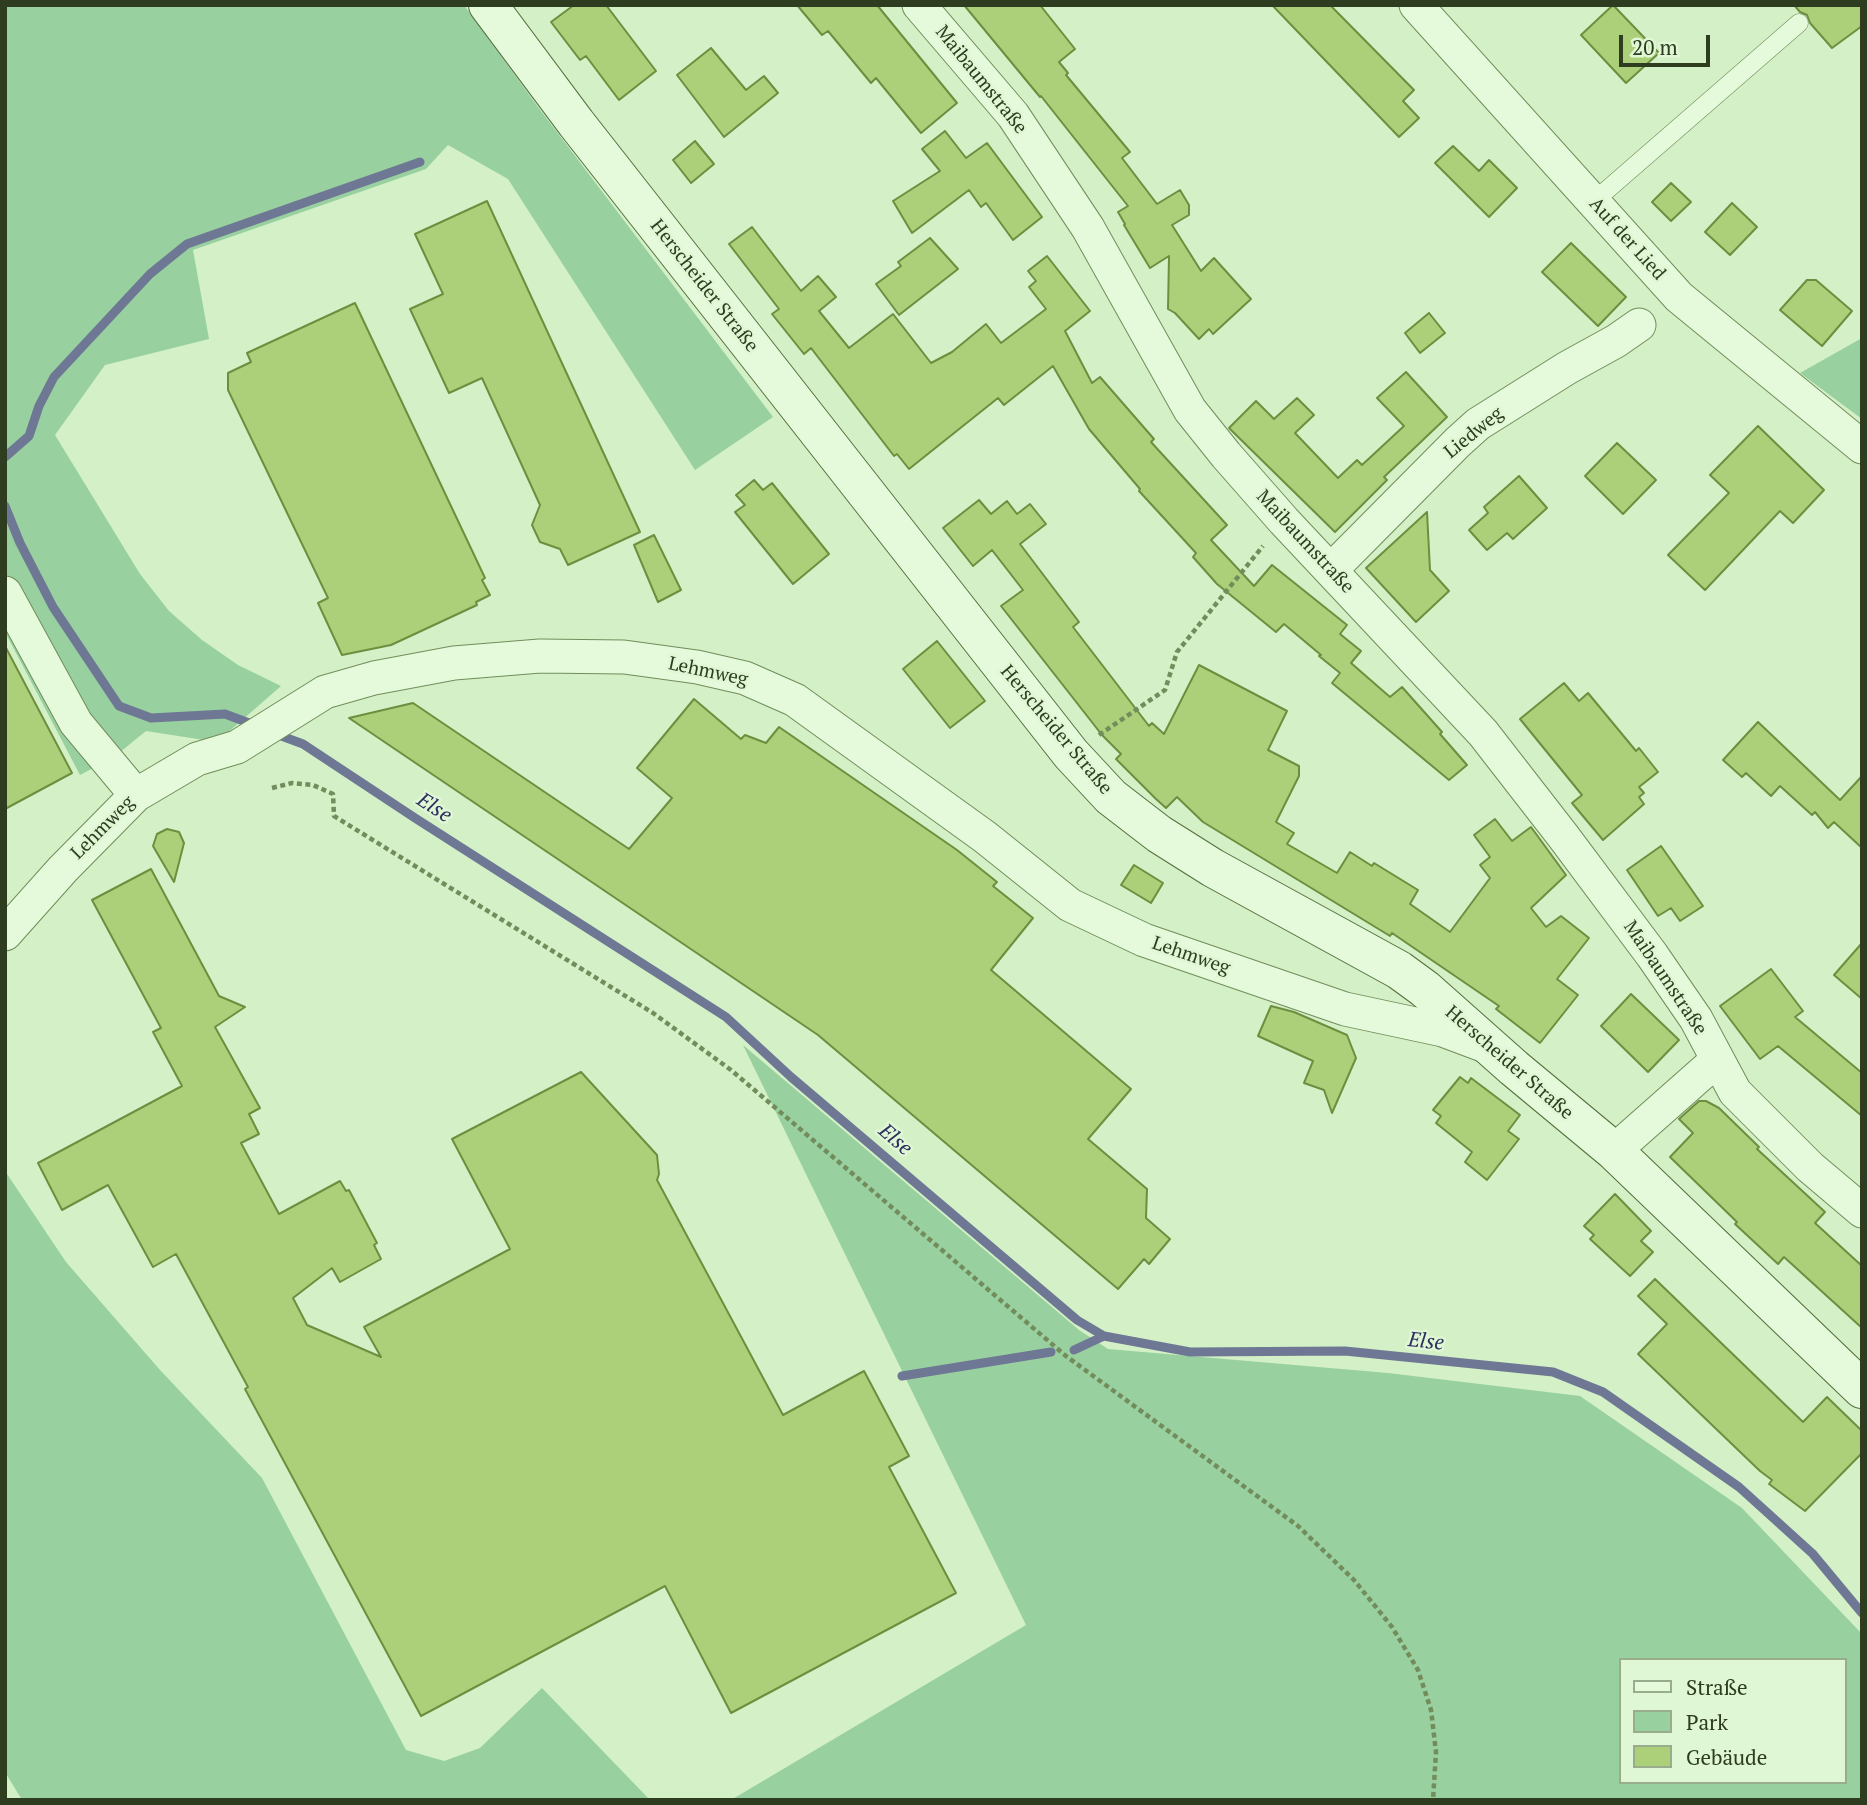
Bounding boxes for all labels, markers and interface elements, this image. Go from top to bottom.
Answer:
street label: Maibaumstraße [930,21,1032,139]
scale bar [1622,21,1713,65]
text: 20 m [1632,33,1678,61]
street label: Auf der Lied [1584,193,1670,285]
street label: Herscheider Straße [645,215,763,357]
street label: Liedweg [1440,402,1508,464]
street label: Maibaumstraße [1251,486,1359,598]
street label: Lehmweg [666,652,750,692]
street label: Herscheider Straße [995,661,1117,799]
water label: Else [412,788,456,828]
street label: Lehmweg [66,791,140,865]
street label: Maibaumstraße [1618,917,1712,1039]
street label: Lehmweg [1149,932,1233,980]
street label: Herscheider Straße [1440,1001,1578,1125]
water label: Else [873,1119,917,1161]
water label: Else [1407,1328,1445,1356]
legend [1618,1658,1846,1784]
text: Straße [1686,1673,1748,1701]
text: Park [1686,1708,1728,1736]
text: Gebäude [1686,1743,1767,1771]

